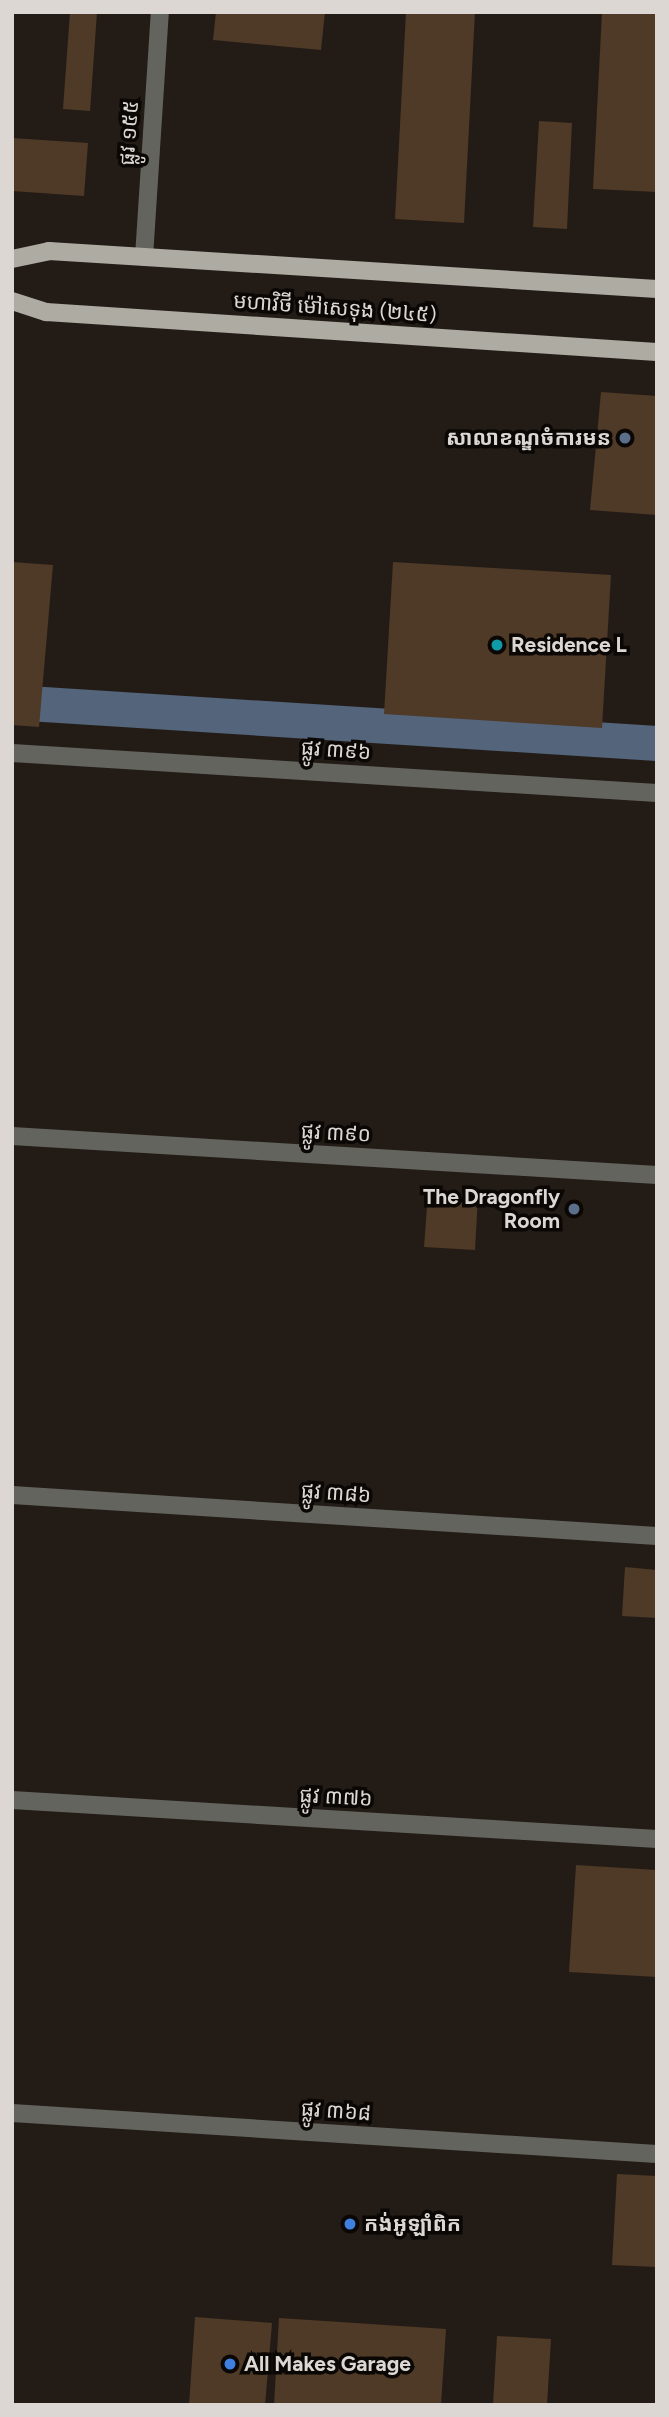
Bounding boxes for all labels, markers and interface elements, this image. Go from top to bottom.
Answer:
street label: ផ្លូវ ១៥៥ [114,100,144,166]
street label: មហាវិថី ម៉ៅសេទុង (២៤៥) [233,288,437,328]
place label: សាលាខណ្ឌចំការមន [446,425,611,451]
marker: សាលាខណ្ឌចំការមន [617,430,633,446]
place label: Residence L [511,632,627,658]
marker: Residence L [489,637,505,653]
street label: ផ្លូវ ៣៩៦ [300,735,372,765]
street label: ផ្លូវ ៣៩០ [300,1119,372,1147]
place label: The Dragonfly Room [423,1184,560,1234]
marker: The Dragonfly Room [566,1201,582,1217]
street label: ផ្លូវ ៣៨៦ [300,1478,372,1508]
street label: ផ្លូវ ៣៧៦ [299,1783,373,1811]
street label: ផ្លូវ ៣៦៨ [300,2096,372,2126]
place label: កង់អូឡាំពិក [364,2211,461,2237]
marker: កង់អូឡាំពិក [342,2216,358,2232]
place label: All Makes Garage [244,2351,411,2377]
marker: All Makes Garage [222,2356,238,2372]

